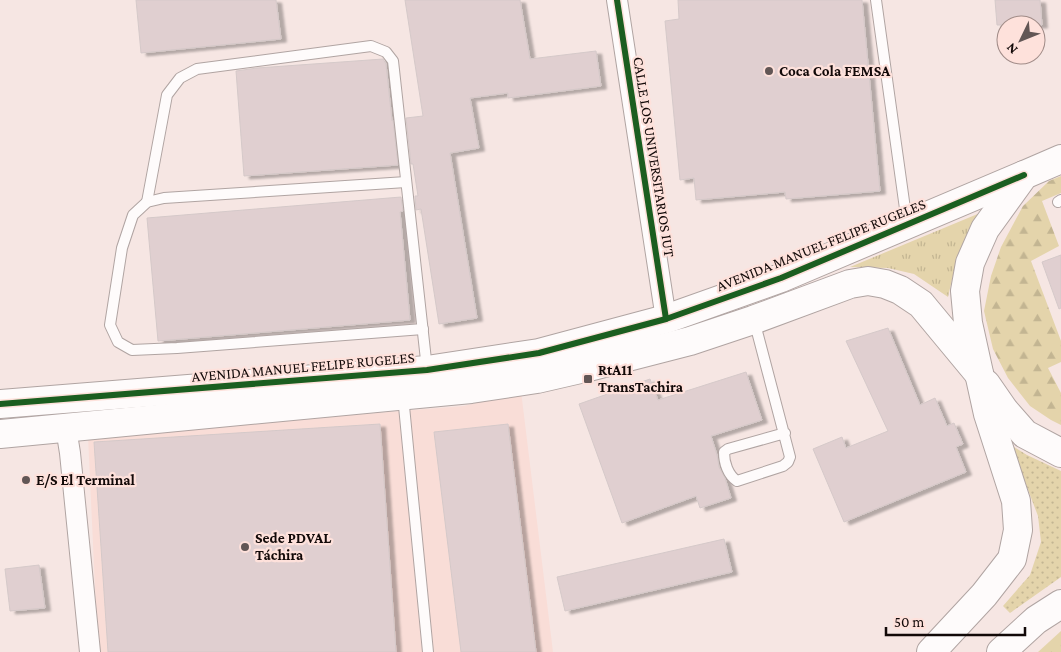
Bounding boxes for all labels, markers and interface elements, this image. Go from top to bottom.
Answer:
north arrow [996,15,1046,65]
text: N [1002,40,1021,58]
street label: CALLE LOS UNIVERSITARIOS IUT [630,56,678,258]
place label: Coca Cola FEMSA [779,63,891,79]
marker: Coca Cola FEMSA [763,65,775,77]
street label: AVENIDA MANUEL FELIPE RUGELES [714,196,928,294]
street label: AVENIDA MANUEL FELIPE RUGELES [191,349,415,385]
place label: RtA11 TransTachira [598,362,684,395]
marker: RtA11 TransTachira [582,373,594,385]
place label: E/S El Terminal [36,472,136,488]
marker: E/S El Terminal [20,474,32,486]
place label: Sede PDVAL Táchira [255,530,332,563]
marker: Sede PDVAL Táchira [239,541,251,553]
scale bar [886,604,1025,636]
text: 50 m [894,614,924,630]

